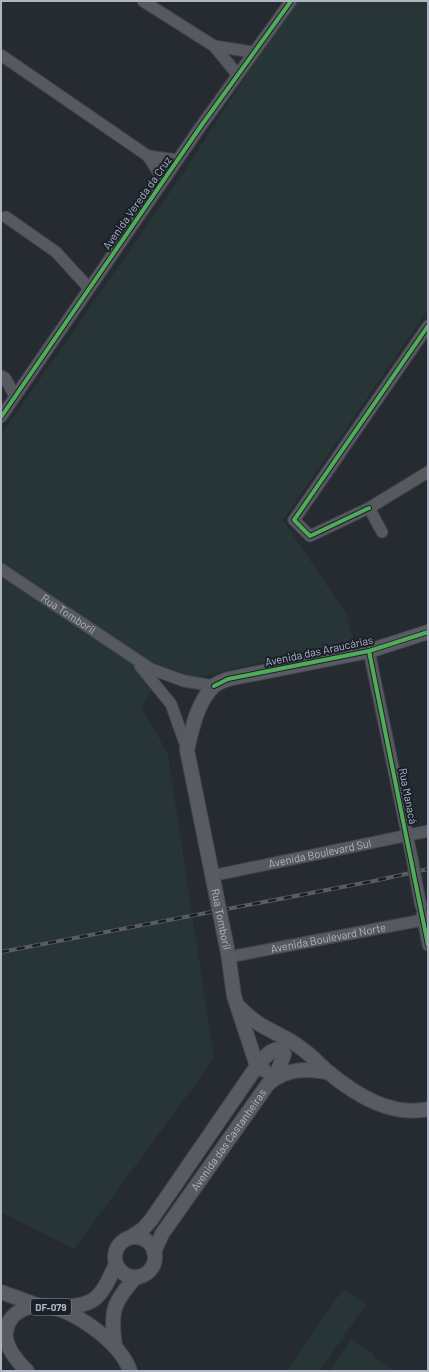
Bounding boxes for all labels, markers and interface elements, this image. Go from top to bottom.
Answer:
street label: Avenida Vereda da Cruz [100,154,174,252]
street label: Rua Tomboril [39,591,98,636]
street label: Avenida das Araucárias [264,633,374,668]
street label: Rua Manacá [397,767,420,825]
street label: Avenida Boulevard Sul [267,836,372,870]
street label: Rua Tomboril [209,887,234,951]
street label: Avenida Boulevard Norte [269,920,387,955]
street label: Avenida das Castanheiras [188,1086,269,1193]
road number: DF-079 [31,1299,71,1315]

